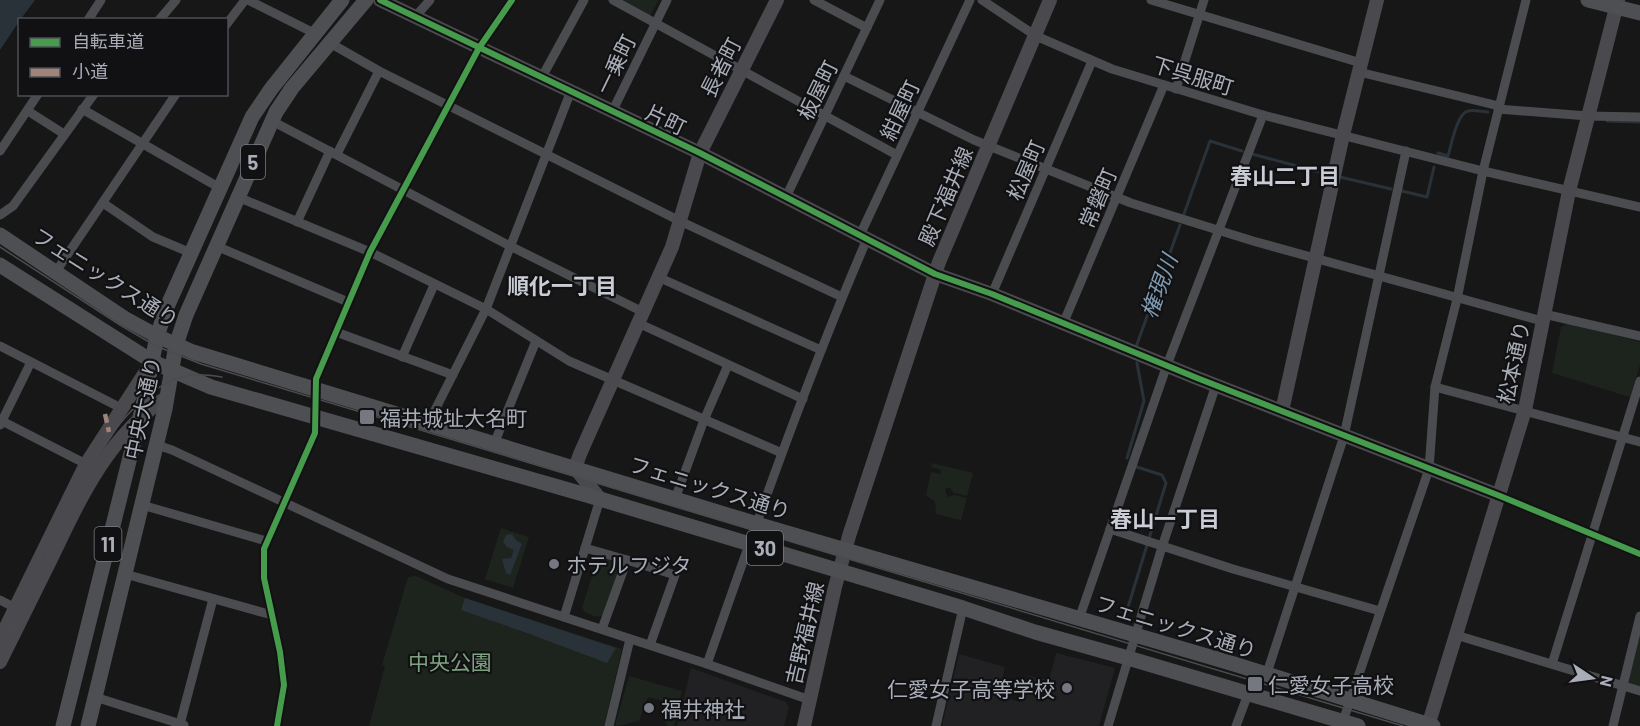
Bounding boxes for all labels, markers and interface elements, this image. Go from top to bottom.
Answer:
legend [18,18,228,96]
text: 自転車道 [72,30,144,52]
street label: 一乗町 [590,30,640,98]
street label: 長者町 [695,33,745,101]
street label: 下呉服町 [1149,51,1237,99]
street label: 板屋町 [792,56,842,124]
text: 小道 [72,60,108,82]
street label: 紺屋町 [874,76,924,144]
street label: 片町 [642,99,690,139]
street label: 松屋町 [1001,136,1049,204]
street label: 殿下福井線 [913,143,977,249]
road number: 5 [241,145,265,179]
district label: 春山二丁目 [1230,162,1340,188]
street label: 常磐町 [1073,164,1121,232]
street label: フェニックス通り [28,222,184,332]
water label: 権現川 [1134,249,1182,321]
district label: 順化一丁目 [507,272,617,298]
street label: 松本通り [1492,318,1534,406]
street label: 中央大通り [119,354,165,462]
place label: 福井城址大名町 [380,405,527,430]
marker: 福井城址大名町 [358,408,376,426]
street label: フェニックス通り [626,451,794,523]
district label: 春山一丁目 [1110,505,1220,531]
road number: 11 [94,527,122,561]
road number: 30 [747,531,783,565]
place label: ホテルフジタ [566,552,692,577]
marker: ホテルフジタ [547,557,561,571]
street label: 吉野福井線 [780,579,828,687]
street label: フェニックス通り [1092,590,1260,662]
north arrow [1562,648,1622,708]
park label: 中央公園 [408,649,492,674]
place label: 仁愛女子高校 [1268,672,1394,697]
text: N [1597,674,1618,689]
marker: 仁愛女子高校 [1246,675,1264,693]
place label: 仁愛女子高等学校 [887,676,1055,701]
marker: 仁愛女子高等学校 [1060,681,1074,695]
place label: 福井神社 [661,696,745,721]
marker: 福井神社 [642,701,656,715]

